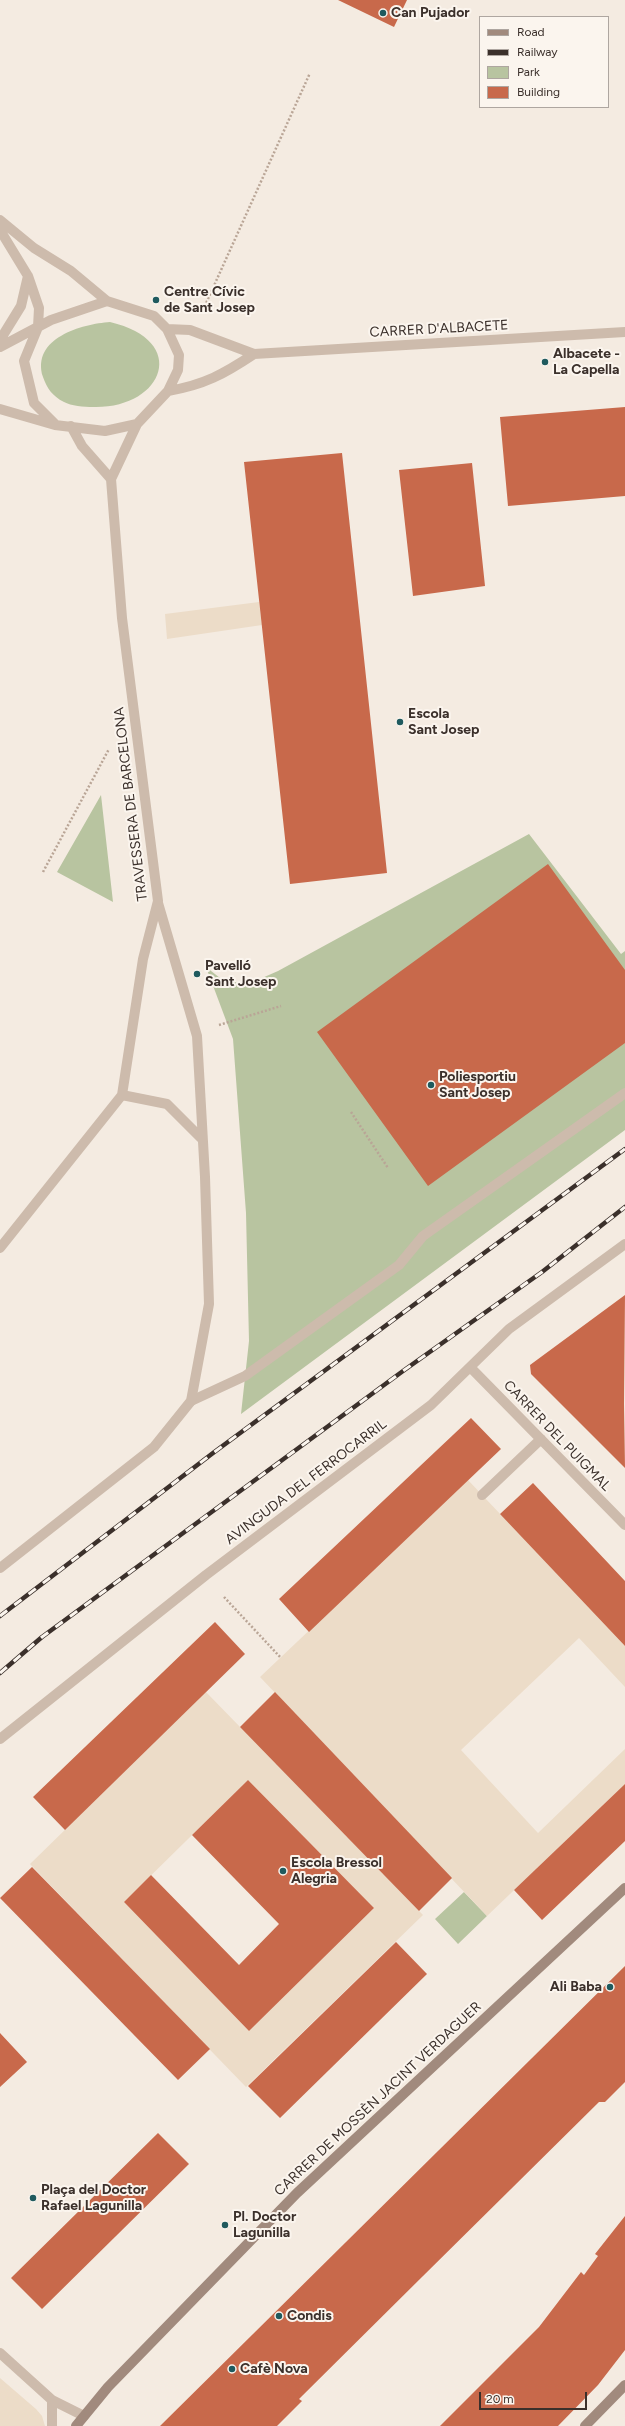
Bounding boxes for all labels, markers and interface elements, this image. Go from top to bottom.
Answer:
place label: Can Pujador [391,5,470,21]
marker: Can Pujador [378,8,388,18]
legend [479,16,609,108]
text: Road [517,25,545,39]
text: Railway [517,45,558,59]
text: Park [517,65,540,79]
text: Building [517,85,560,99]
place label: Centre Cívic de Sant Josep [164,284,255,316]
marker: Centre Cívic de Sant Josep [151,295,161,305]
street label: CARRER D'ALBACETE [369,317,509,341]
place label: Albacete - La Capella [553,346,620,378]
marker: Albacete - La Capella [540,357,550,367]
street label: TRAVESSERA DE BARCELONA [111,706,151,902]
place label: Escola Sant Josep [408,706,479,738]
marker: Escola Sant Josep [395,717,405,727]
place label: Pavelló Sant Josep [205,958,276,990]
marker: Pavelló Sant Josep [192,969,202,979]
place label: Poliesportiu Sant Josep [439,1069,516,1102]
marker: Poliesportiu Sant Josep [426,1080,436,1090]
street label: CARRER DEL PUIGMAL [500,1377,614,1495]
street label: AVINGUDA DEL FERROCARRIL [222,1416,390,1548]
place label: Escola Bressol Alegria [291,1855,382,1888]
marker: Escola Bressol Alegria [278,1866,288,1876]
place label: Ali Baba [550,1979,602,1995]
marker: Ali Baba [605,1982,615,1992]
street label: CARRER DE MOSSÈN JACINT VERDAGUER [271,1998,485,2200]
place label: Plaça del Doctor Rafael Lagunilla [41,2182,146,2214]
marker: Plaça del Doctor Rafael Lagunilla [28,2193,38,2203]
place label: Pl. Doctor Lagunilla [233,2209,296,2242]
marker: Pl. Doctor Lagunilla [220,2220,230,2230]
place label: Condis [287,2308,332,2324]
marker: Condis [274,2311,284,2321]
place label: Cafè Nova [240,2361,308,2377]
marker: Cafè Nova [227,2364,237,2374]
scale bar [481,2384,589,2410]
text: 20 m [486,2392,514,2406]

